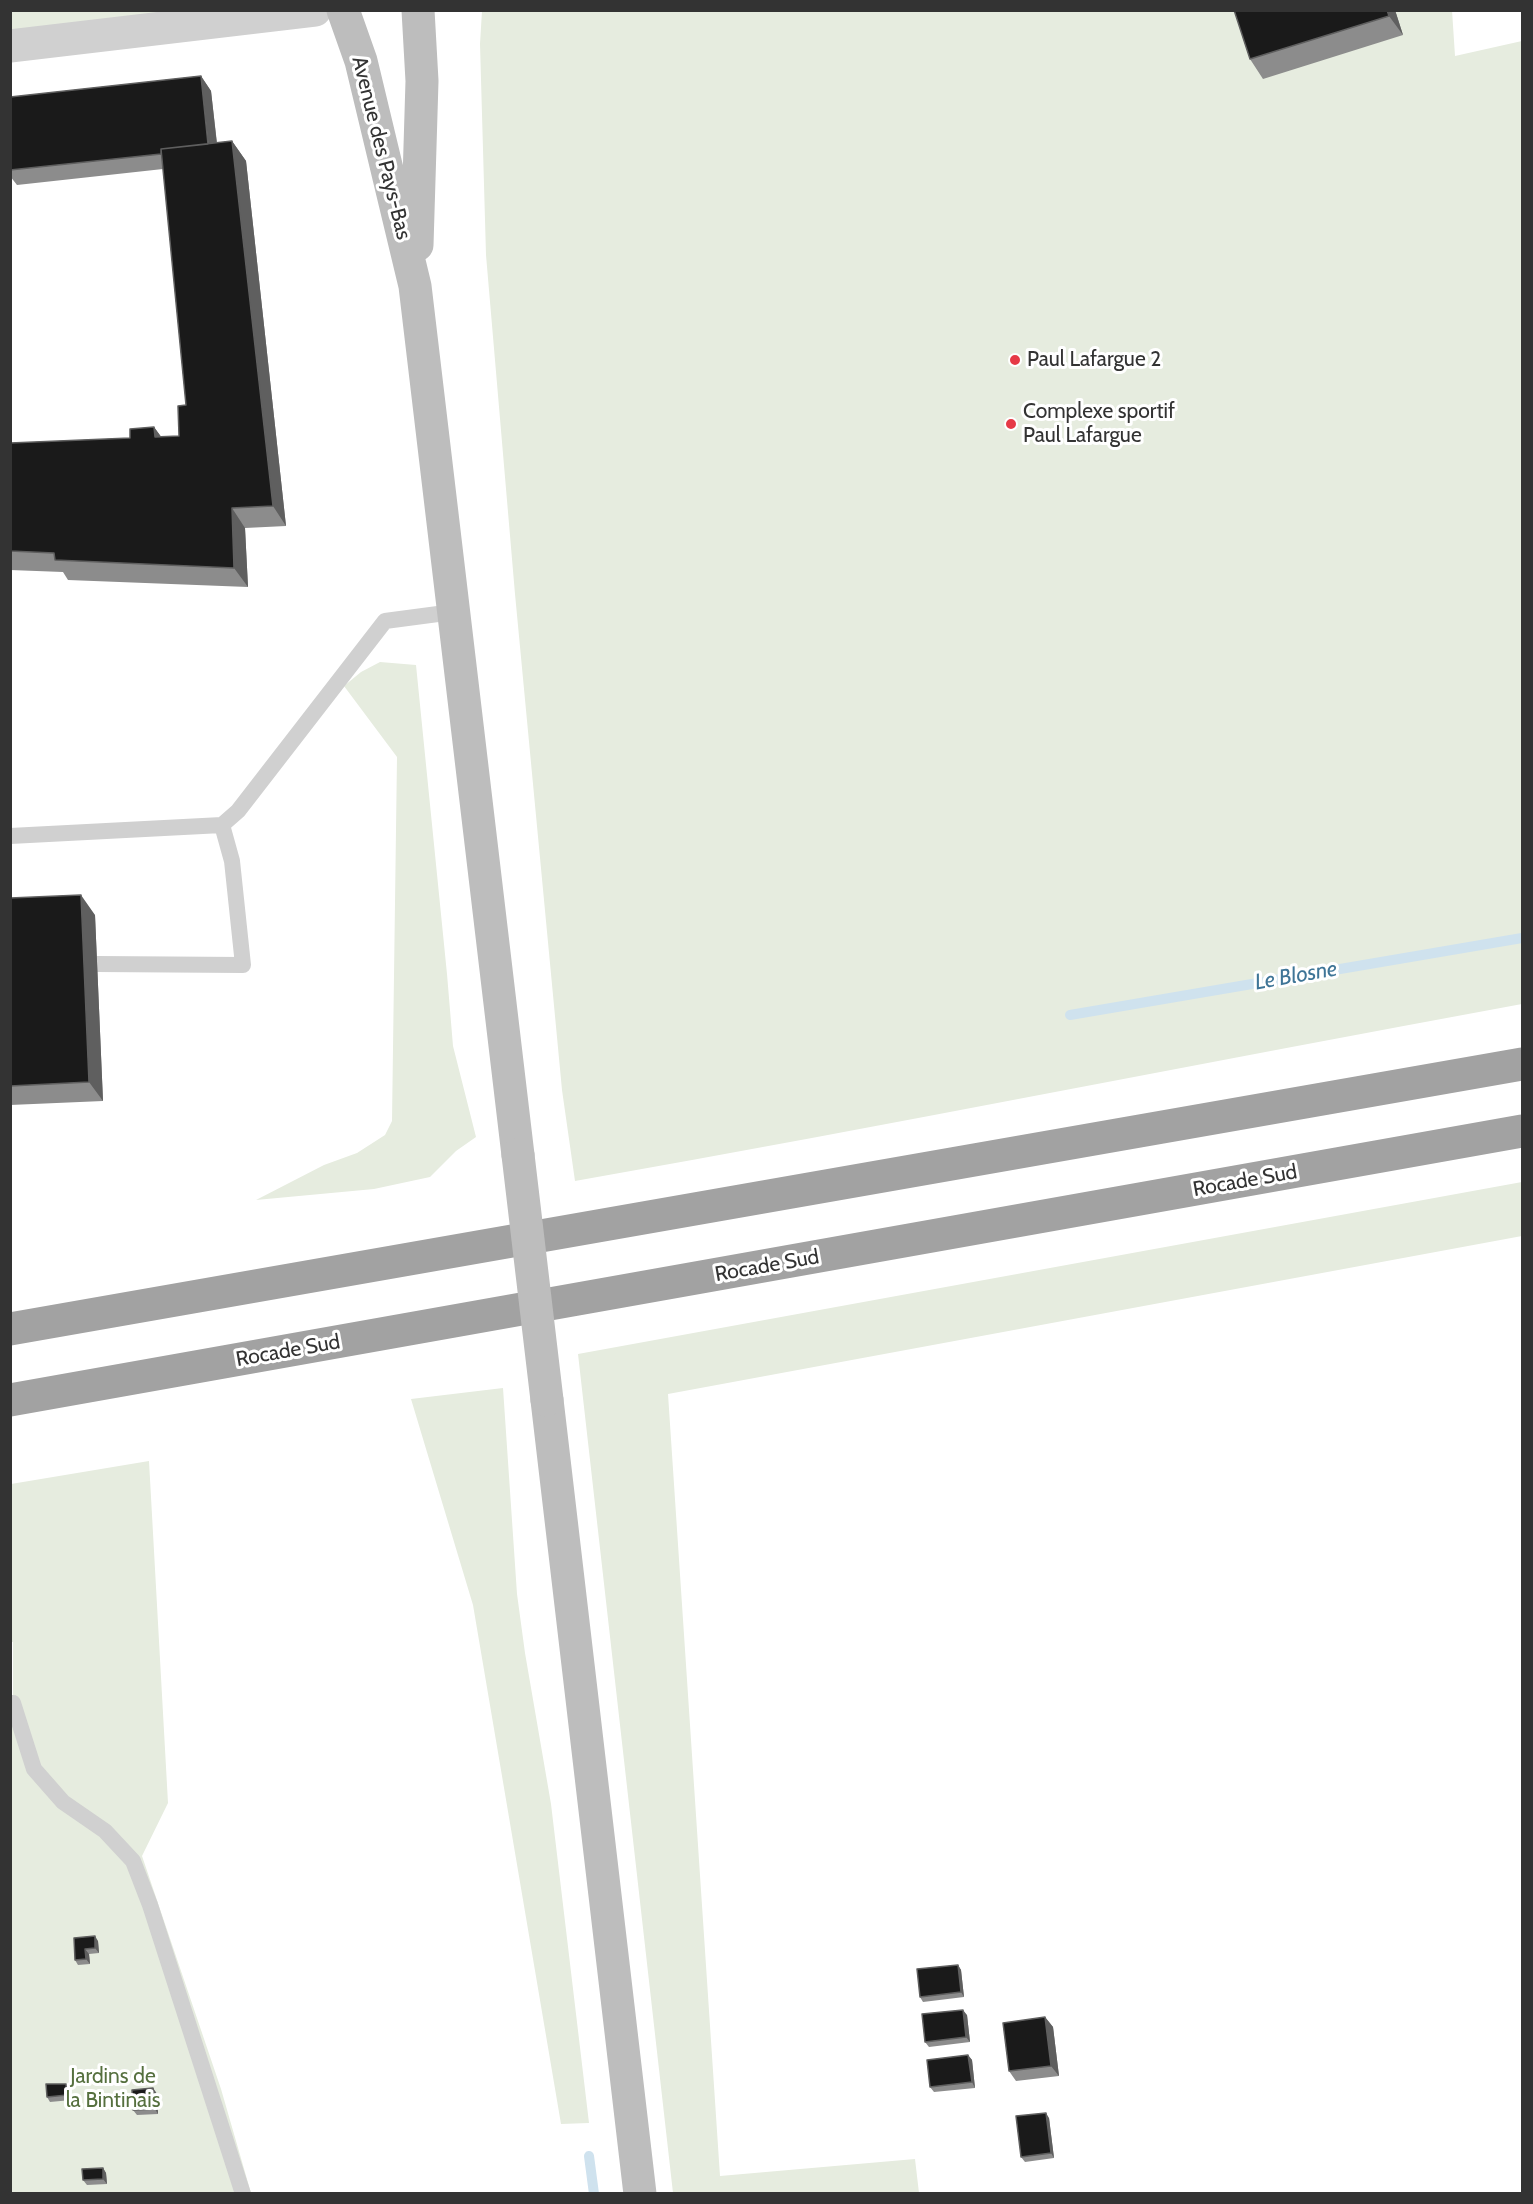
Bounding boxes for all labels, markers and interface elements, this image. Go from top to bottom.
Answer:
street label: Avenue des Pays-Bas [346,54,416,242]
place label: Paul Lafargue 2 [1027,347,1161,373]
marker: Paul Lafargue 2 [1008,353,1022,367]
place label: Complexe sportif Paul Lafargue [1023,399,1175,449]
marker: Complexe sportif Paul Lafargue [1004,417,1018,431]
water label: Le Blosne [1253,956,1339,996]
street label: Rocade Sud [1191,1159,1299,1203]
street label: Rocade Sud [713,1244,821,1288]
street label: Rocade Sud [234,1329,342,1373]
park label: Jardins de la Bintinais [66,2064,160,2114]

